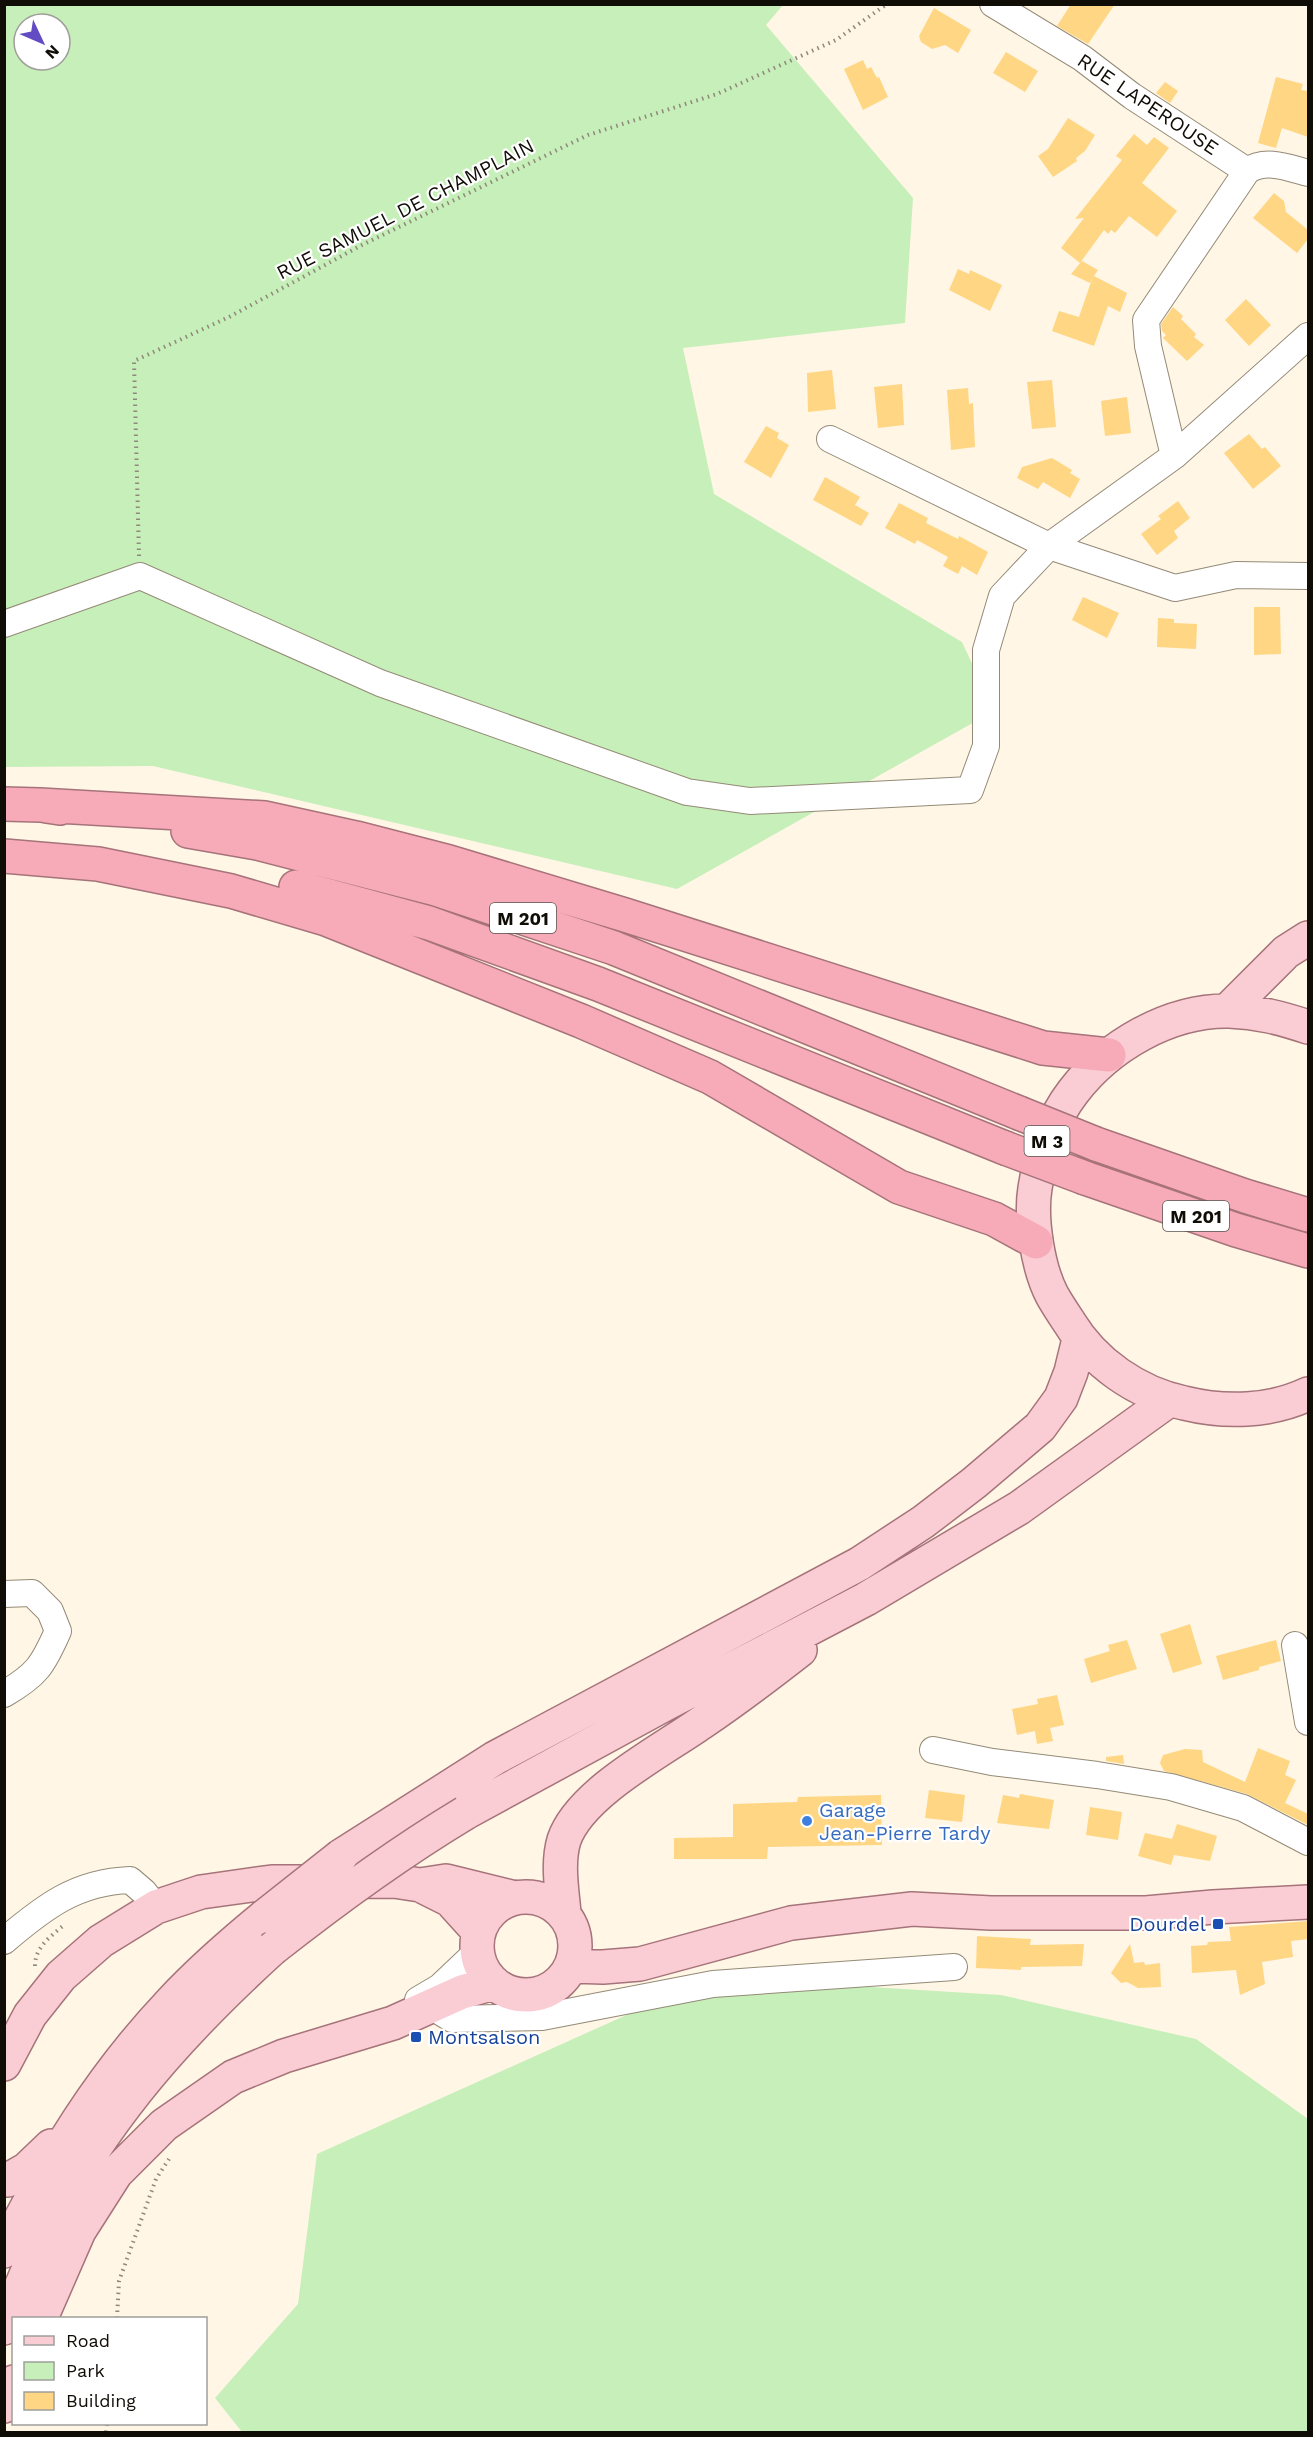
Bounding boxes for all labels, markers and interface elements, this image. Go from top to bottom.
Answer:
north arrow [12,12,72,72]
text: N [41,41,63,63]
street label: RUE LAPEROUSE [1073,48,1223,160]
street label: RUE SAMUEL DE CHAMPLAIN [272,133,538,285]
road number: M 201 [490,903,556,933]
road number: M 3 [1024,1126,1070,1156]
road number: M 201 [1163,1201,1229,1231]
place label: Garage Jean-Pierre Tardy [819,1798,991,1845]
marker: Garage Jean-Pierre Tardy [800,1814,814,1828]
place label: Dourdel [1129,1912,1206,1936]
marker: Dourdel [1211,1917,1225,1931]
place label: Montsalson [428,2025,540,2049]
marker: Montsalson [409,2030,423,2044]
legend [12,2317,207,2425]
text: Road [66,2330,110,2351]
text: Park [66,2360,105,2381]
text: Building [66,2390,136,2411]

